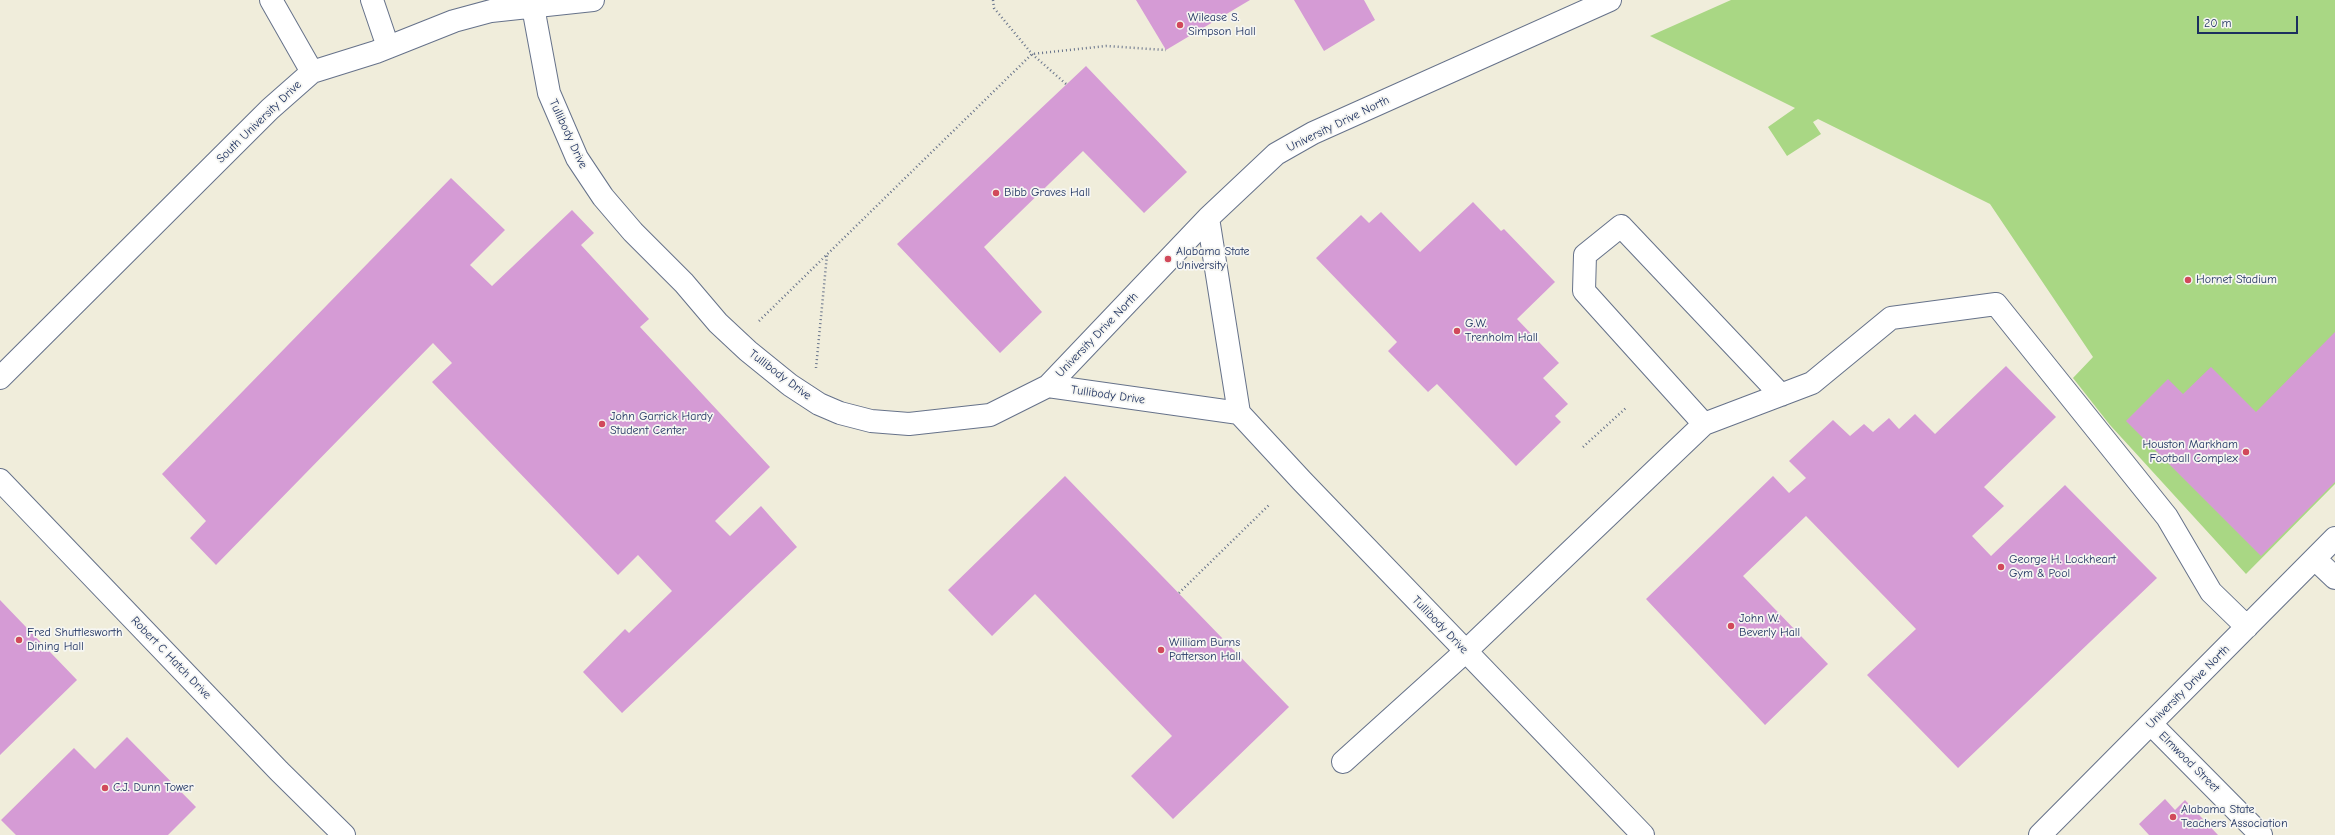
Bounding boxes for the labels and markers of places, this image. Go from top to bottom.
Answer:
place label: Wilease S. Simpson Hall [1188,11,1256,39]
marker: Wilease S. Simpson Hall [1175,20,1185,30]
place label: Bibb Graves Hall [1004,186,1090,200]
marker: Bibb Graves Hall [991,188,1001,198]
place label: Alabama State University [1176,245,1250,273]
marker: Alabama State University [1163,254,1173,264]
place label: Hornet Stadium [2196,273,2277,287]
marker: Hornet Stadium [2183,275,2193,285]
place label: G.W. Trenholm Hall [1465,317,1538,345]
marker: G.W. Trenholm Hall [1452,326,1462,336]
place label: John Garrick Hardy Student Center [610,410,713,438]
marker: John Garrick Hardy Student Center [597,419,607,429]
place label: Houston Markham Football Complex [2142,438,2238,466]
marker: Houston Markham Football Complex [2241,447,2251,457]
place label: George H. Lockheart Gym & Pool [2009,553,2116,581]
marker: George H. Lockheart Gym & Pool [1996,562,2006,572]
place label: John W. Beverly Hall [1739,612,1800,640]
marker: John W. Beverly Hall [1726,621,1736,631]
place label: Fred Shuttlesworth Dining Hall [27,626,122,654]
marker: Fred Shuttlesworth Dining Hall [14,635,24,645]
place label: William Burns Patterson Hall [1169,636,1241,664]
marker: William Burns Patterson Hall [1156,645,1166,655]
place label: C.J. Dunn Tower [113,781,194,795]
marker: C.J. Dunn Tower [100,783,110,793]
place label: Alabama State Teachers Association [2181,803,2288,831]
marker: Alabama State Teachers Association [2168,812,2178,822]

